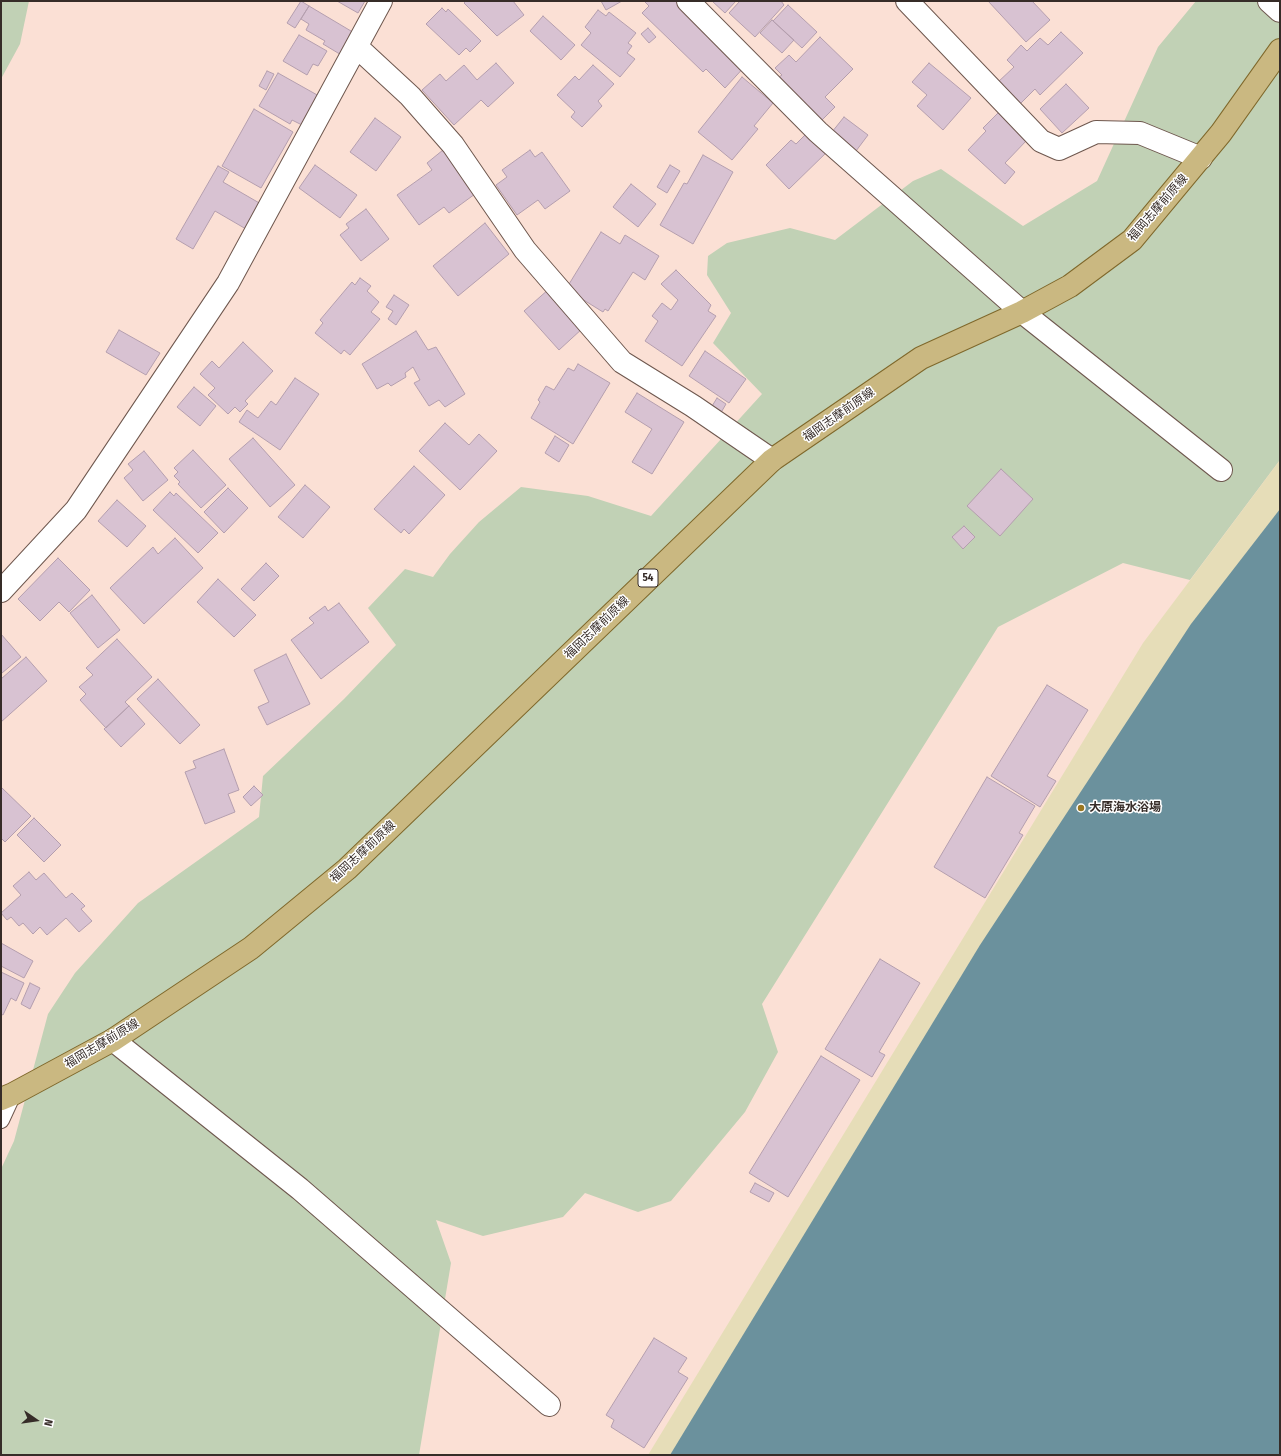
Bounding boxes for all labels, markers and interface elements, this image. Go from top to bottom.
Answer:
street label: 福岡志摩前原線 [1125,172,1191,244]
street label: 福岡志摩前原線 [800,385,878,445]
road number: 54 [638,569,658,587]
street label: 福岡志摩前原線 [562,594,632,662]
place label: 大原海水浴場 [1089,801,1161,815]
marker: 大原海水浴場 [1076,803,1086,813]
street label: 福岡志摩前原線 [327,818,399,886]
street label: 福岡志摩前原線 [62,1016,142,1072]
north arrow [16,1400,56,1440]
text: N [41,1418,55,1427]

